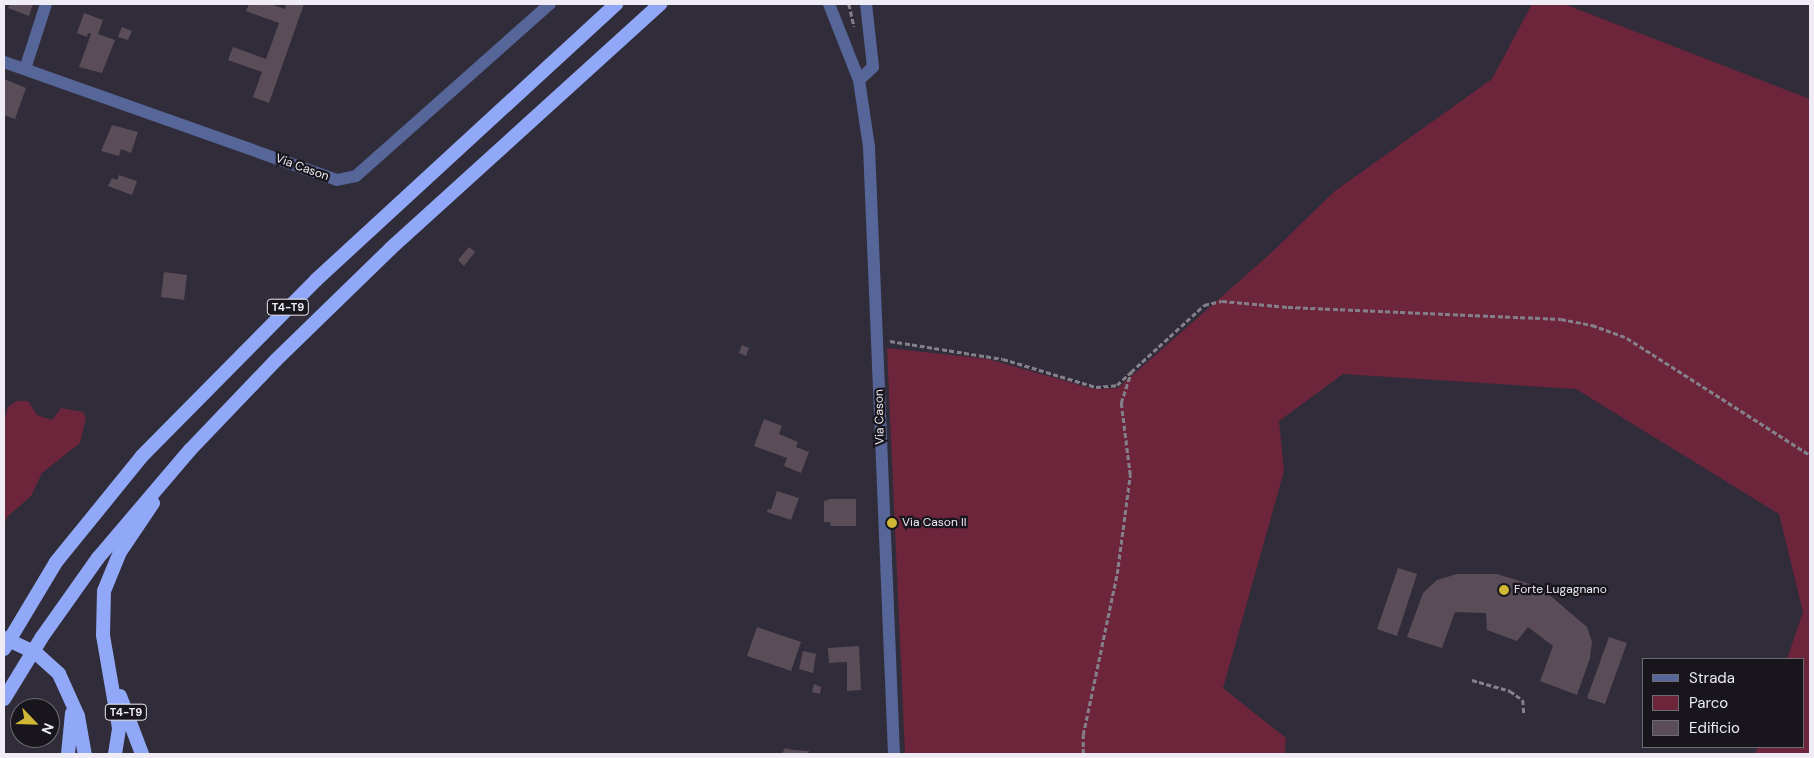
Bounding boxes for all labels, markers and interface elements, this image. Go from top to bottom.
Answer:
street label: Via Cason [273,152,331,184]
road number: T4-T9 [267,298,309,316]
street label: Via Cason [872,389,888,445]
place label: Via Cason II [902,516,967,530]
marker: Via Cason II [886,517,898,529]
place label: Forte Lugagnano [1514,583,1607,597]
marker: Forte Lugagnano [1498,584,1510,596]
legend [1642,658,1804,748]
text: Strada [1689,668,1735,688]
text: Parco [1689,693,1728,713]
north arrow [10,698,60,748]
road number: T4-T9 [105,704,147,720]
text: Edificio [1689,718,1740,738]
text: N [37,720,58,737]

